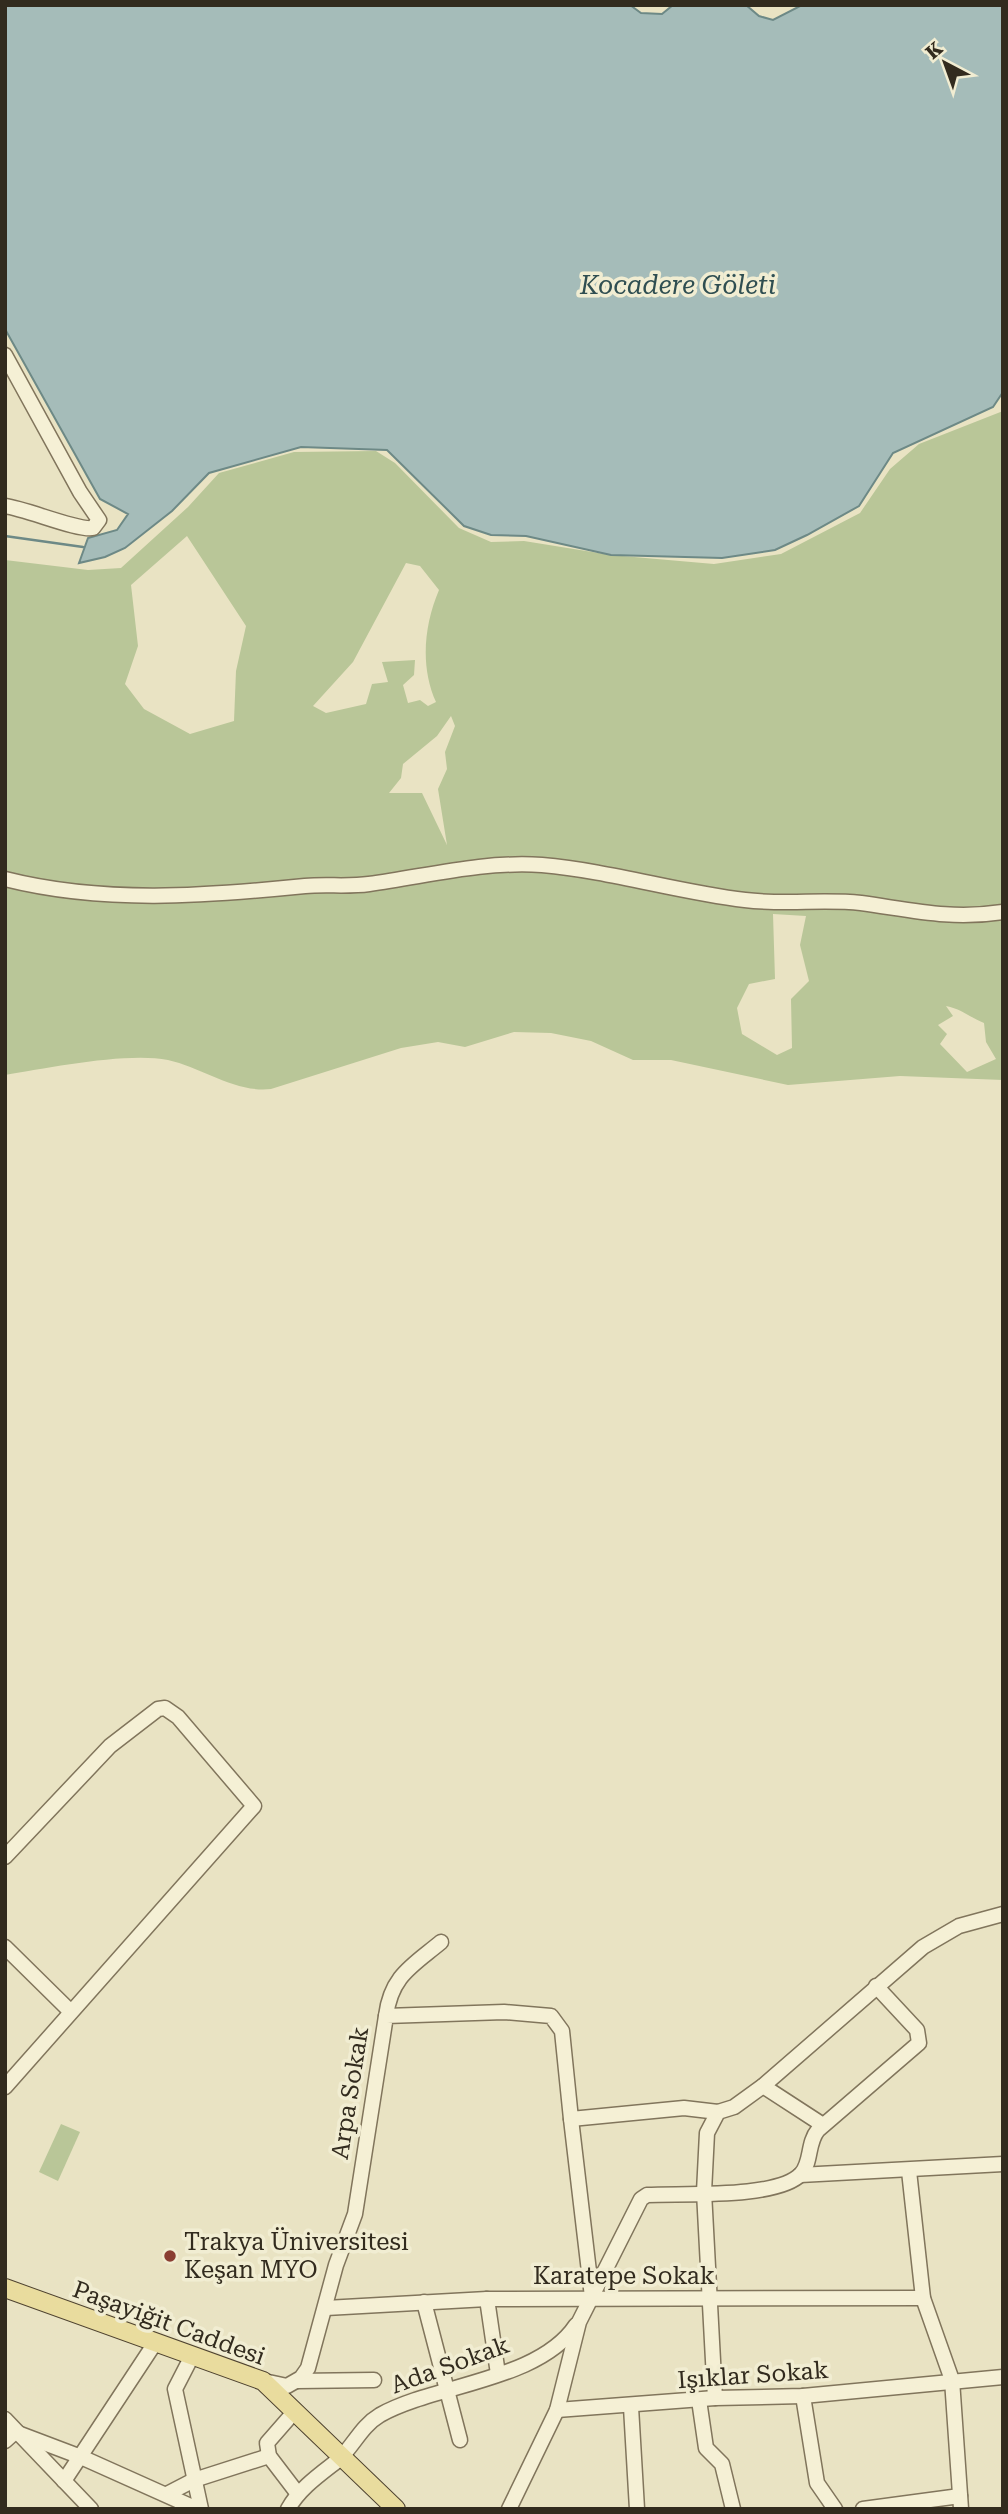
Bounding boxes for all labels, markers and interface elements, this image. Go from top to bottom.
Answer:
north arrow [910,28,980,98]
text: K [921,37,947,64]
water label: Kocadere Göleti [579,270,776,300]
street label: Arpa Sokak [326,2025,374,2161]
place label: Trakya Üniversitesi Keşan MYO [184,2227,409,2284]
marker: Trakya Üniversitesi Keşan MYO [162,2248,178,2264]
street label: Karatepe Sokak [533,2262,715,2290]
street label: Paşayiğit Caddesi [69,2275,269,2371]
street label: Ada Sokak [387,2331,513,2399]
street label: Işıklar Sokak [676,2356,830,2394]

